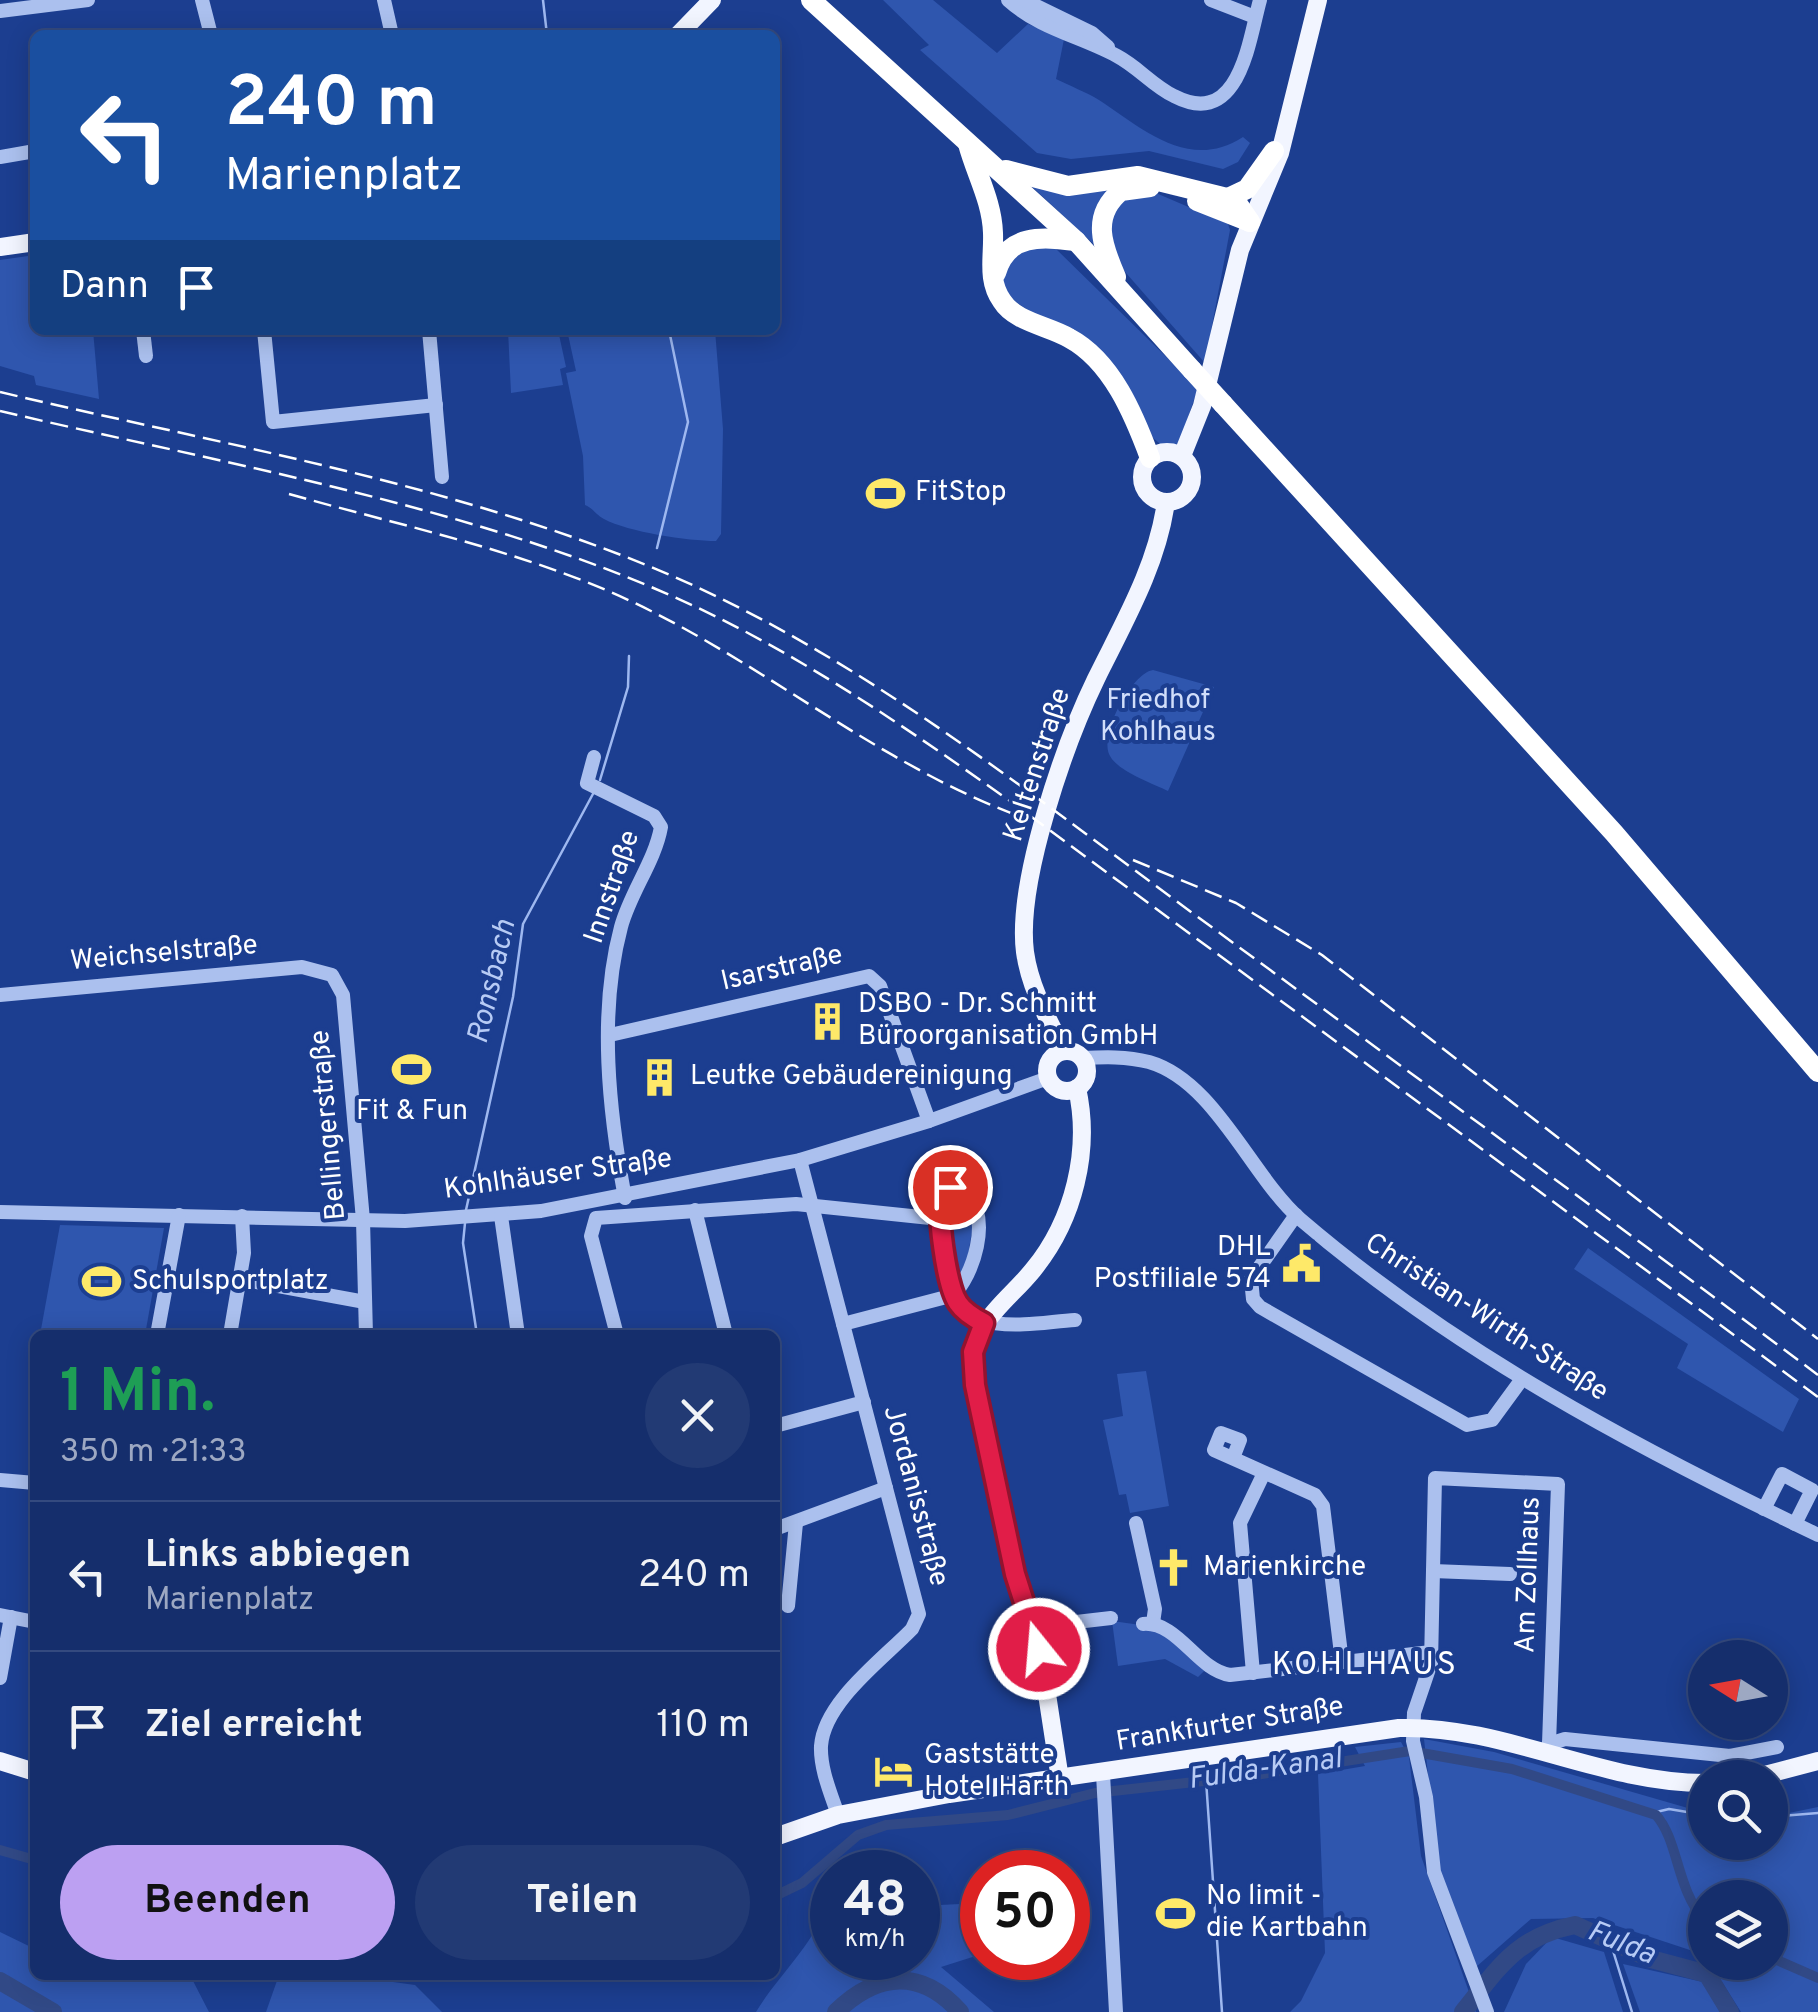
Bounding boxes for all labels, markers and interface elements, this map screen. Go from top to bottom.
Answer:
text: 240 m [225,62,438,151]
icon: left [60,70,190,200]
text: Marienplatz [225,149,463,206]
icon: arrive [169,260,224,315]
text: Dann [60,263,149,312]
sports icon: FitStop [864,472,906,514]
place label: FitStop [915,475,1007,511]
park label: Friedhof Kohlhaus [1100,683,1216,751]
street label: Keltenstraße [996,684,1080,846]
street label: Innstraße [577,826,649,948]
water label: Ronsbach [461,916,525,1048]
street label: Weichselstraße [69,928,259,980]
street label: Isarstraße [718,938,846,1000]
place label: DSBO - Dr. Schmitt Büroorganisation GmbH [858,987,1158,1055]
building icon: DSBO - Dr. Schmitt Büroorganisation GmbH [807,1000,849,1042]
street label: Bellingerstraße [303,1028,355,1222]
sports icon: Fit & Fun [391,1048,433,1090]
building icon: Leutke Gebäudereinigung [639,1056,681,1098]
place label: Leutke Gebäudereinigung [690,1059,1013,1095]
place label: Fit & Fun [356,1094,468,1130]
street label: Kohlhäuser Straße [442,1141,674,1209]
pin [908,1145,993,1230]
icon: arrive [923,1160,978,1215]
street label: Christian-Wirth-Straße [1357,1226,1615,1410]
place label: DHL Postfiliale 574 [1094,1230,1271,1298]
public building icon: DHL Postfiliale 574 [1280,1243,1322,1285]
sports icon: Schulsportplatz [81,1261,123,1303]
place label: Schulsportplatz [132,1264,329,1300]
text: 1 Min. [60,1357,215,1433]
button: close [645,1363,750,1468]
street label: Jordanisstraße [874,1402,956,1590]
text: 350 m · 21:33 [60,1433,247,1473]
street label: Am Zollhaus [1508,1496,1550,1654]
text: Links abbiegen [145,1532,411,1581]
church icon: Marienkirche [1152,1547,1194,1589]
icon: left [60,1549,115,1604]
place label: Marienkirche [1203,1550,1366,1586]
text: 240 m [638,1552,750,1601]
text: Marienplatz [145,1581,314,1621]
position arrow [987,1597,1091,1701]
north arrow [1688,1640,1788,1740]
map controls [1688,1640,1788,1980]
district label: KOHLHAUS [1272,1646,1458,1686]
street label: Frankfurter Straße [1114,1689,1346,1761]
icon: arrive [60,1699,115,1754]
text: Ziel erreicht [145,1702,363,1751]
text: 110 m [656,1702,750,1751]
place label: Gaststätte Hotel Harth [924,1738,1069,1806]
water label: Fulda-Kanal [1186,1741,1345,1799]
hotel icon: Gaststätte Hotel Harth [873,1751,915,1793]
button: search [1688,1760,1788,1860]
button: Beenden [60,1845,395,1960]
button: Teilen [415,1845,750,1960]
speed limit sign: 50 [960,1850,1090,1980]
text: 48 [843,1871,907,1934]
place label: No limit - die Kartbahn [1206,1879,1368,1947]
button: layers [1688,1880,1788,1980]
sports icon: No limit - die Kartbahn [1155,1892,1197,1934]
water label: Fulda [1582,1914,1661,1974]
text: km/h [845,1924,905,1956]

